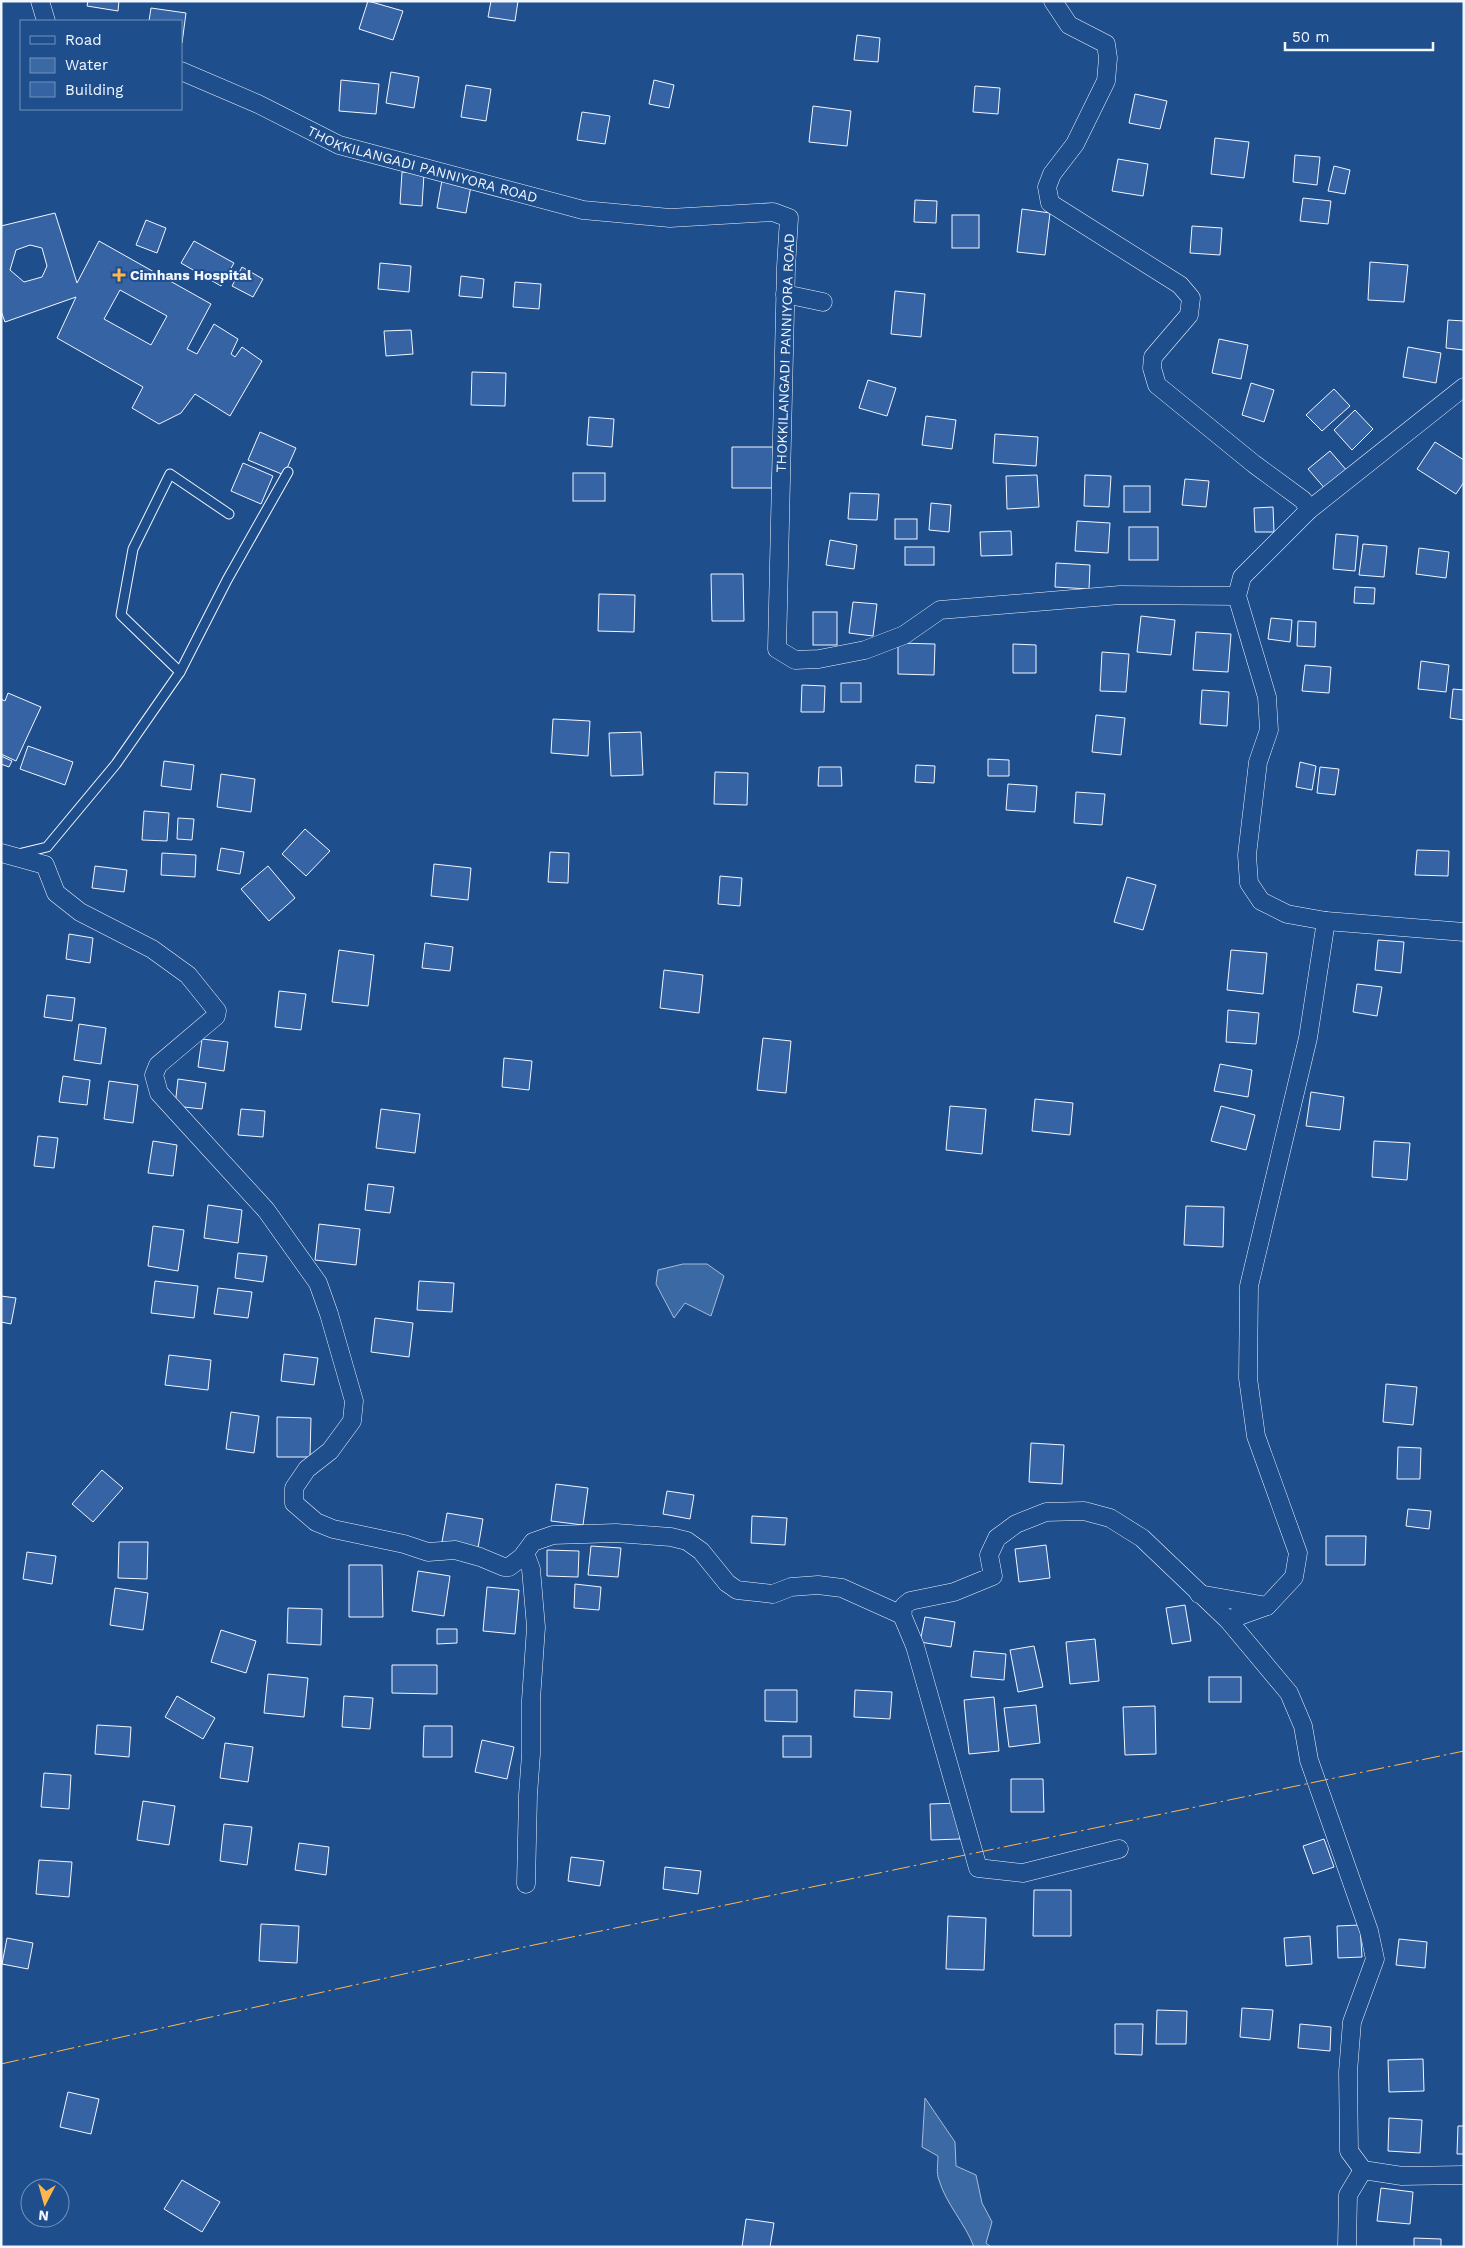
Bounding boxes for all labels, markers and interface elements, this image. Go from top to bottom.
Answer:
legend [20,20,182,110]
scale bar [1285,20,1432,52]
text: 50 m [1292,28,1329,46]
text: Road [65,31,102,49]
text: Water [65,56,108,74]
text: Building [65,81,123,99]
street label: THOKKILANGADI PANNIYORA ROAD [305,122,539,206]
street label: THOKKILANGADI PANNIYORA ROAD [773,233,797,473]
place label: Cimhans Hospital [130,267,252,283]
marker: Cimhans Hospital [112,268,126,282]
north arrow [20,2178,70,2228]
text: N [38,2207,50,2224]

